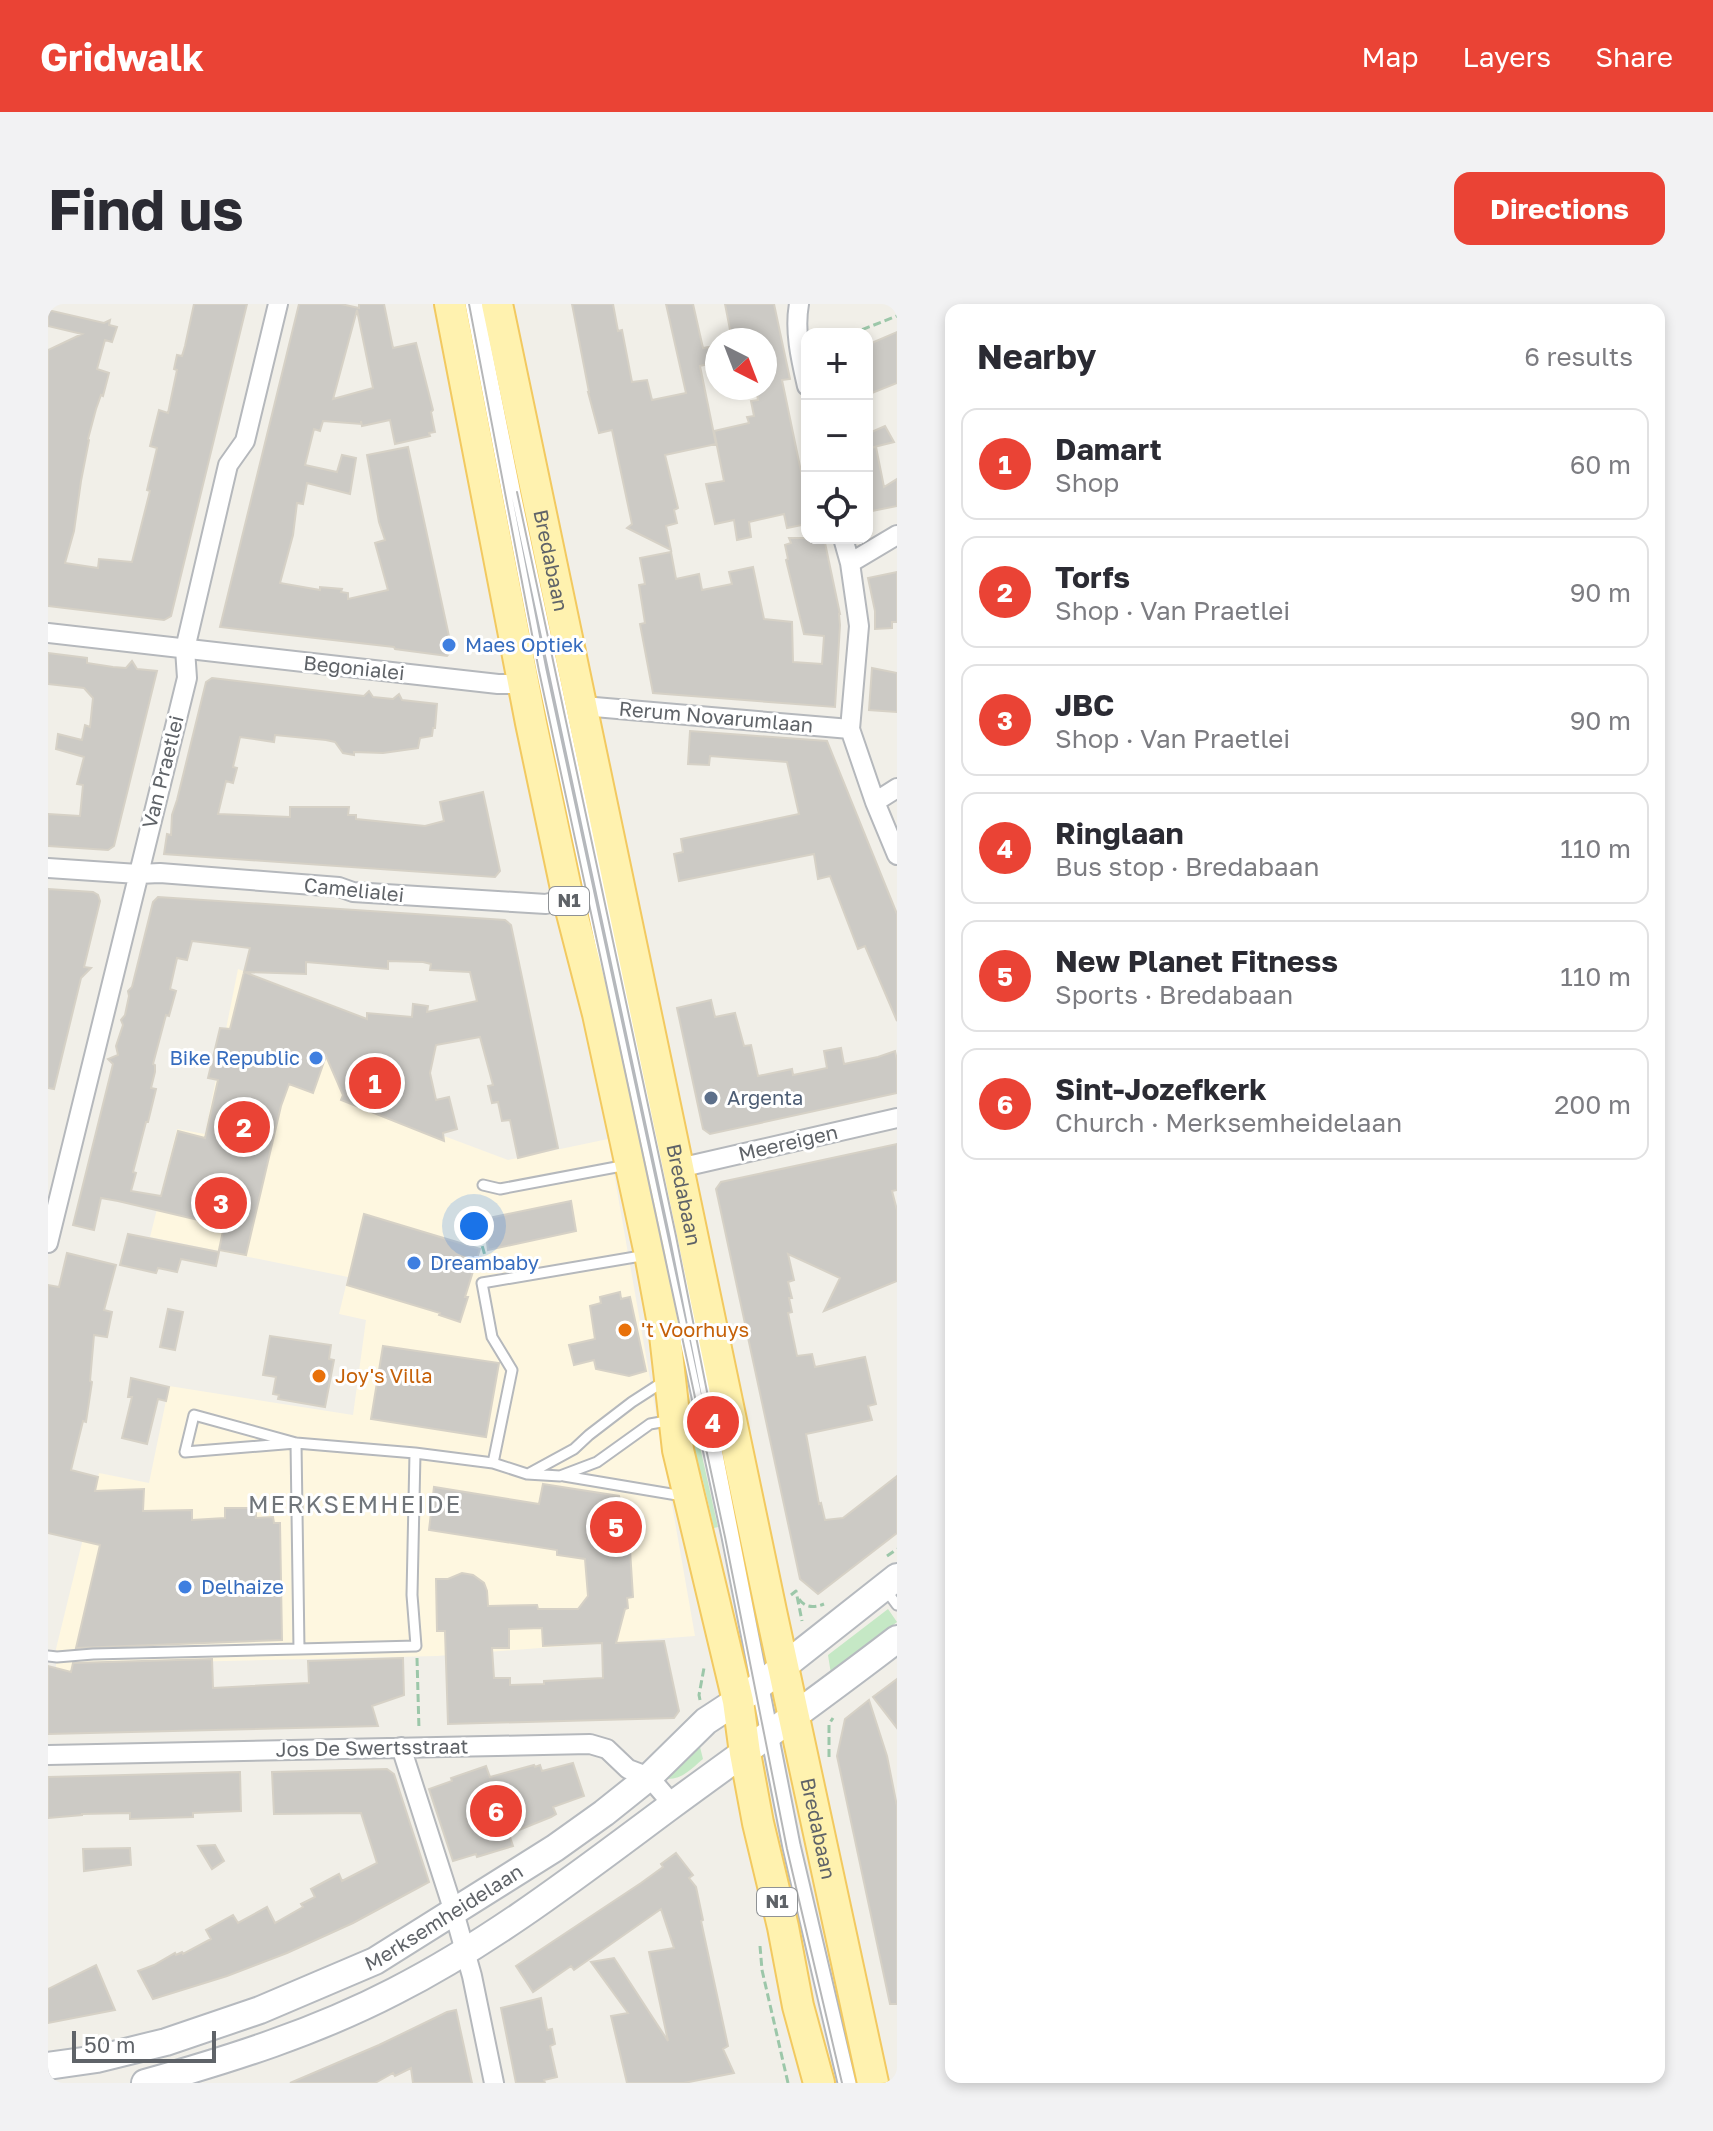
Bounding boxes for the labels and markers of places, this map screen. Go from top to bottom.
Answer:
place label: Maes Optiek [465,632,584,656]
marker: Maes Optiek [440,636,458,654]
place label: Bike Republic [169,1045,300,1069]
marker: Bike Republic [307,1049,325,1067]
pin: 1 [349,1053,401,1113]
place label: Argenta [727,1085,803,1109]
marker: Argenta [702,1089,720,1107]
pin: 2 [218,1097,270,1157]
pin: 3 [195,1173,247,1233]
place label: Dreambaby [430,1250,539,1274]
marker: Dreambaby [405,1254,423,1272]
place label: 't Voorhuys [641,1317,749,1341]
marker: 't Voorhuys [616,1321,634,1339]
place label: Joy's Villa [335,1363,433,1387]
marker: Joy's Villa [310,1367,328,1385]
pin: 4 [687,1392,739,1452]
pin: 5 [590,1497,642,1557]
place label: Delhaize [201,1574,284,1598]
marker: Delhaize [176,1578,194,1596]
pin: 6 [470,1781,522,1841]

